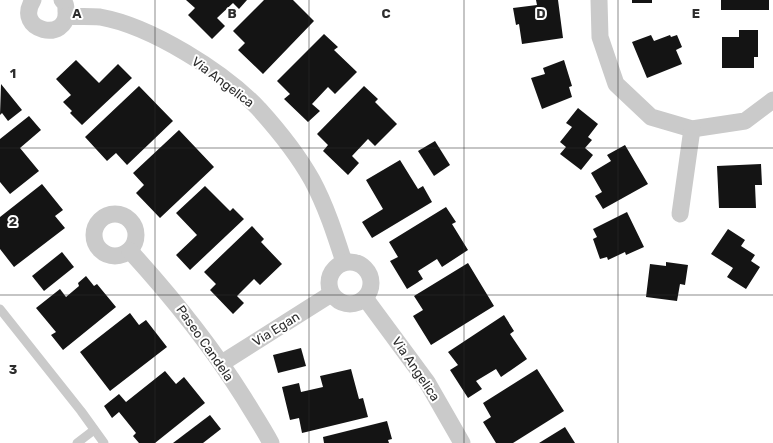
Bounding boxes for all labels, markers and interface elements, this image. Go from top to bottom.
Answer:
text: A [72,6,82,21]
text: B [227,6,237,21]
text: C [381,6,391,21]
text: D [536,6,546,21]
text: E [692,6,700,21]
street label: Via Angelica [188,54,257,111]
text: 1 [10,66,16,81]
text: 2 [9,214,17,229]
street label: Paseo Candela [173,302,237,384]
street label: Via Egan [250,309,303,350]
street label: Via Angelica [388,334,443,404]
text: 3 [9,362,18,377]

